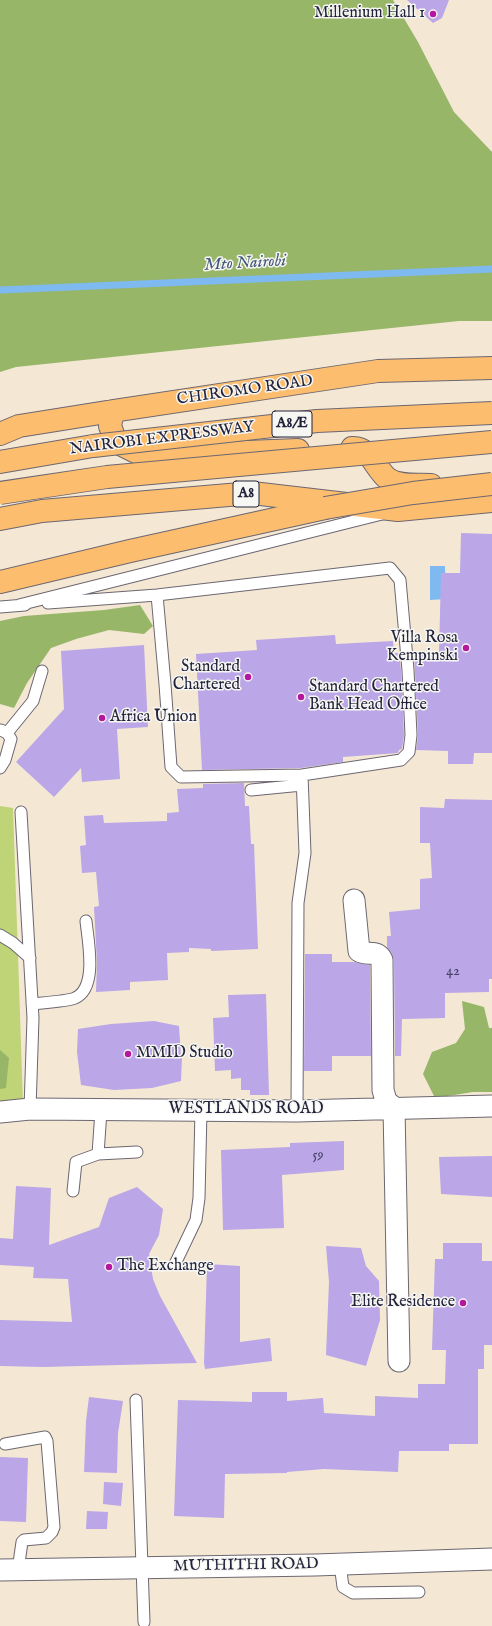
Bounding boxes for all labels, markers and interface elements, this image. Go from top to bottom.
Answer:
place label: Millenium Hall 1 [314,4,425,24]
marker: Millenium Hall 1 [428,9,438,19]
water label: Mto Nairobi [203,252,287,276]
street label: CHIROMO ROAD [176,372,314,410]
road number: A8/E [272,411,312,437]
street label: NAIROBI EXPRESSWAY [69,418,255,460]
road number: A8 [233,481,259,507]
place label: Villa Rosa Kempinski [387,629,458,667]
marker: Villa Rosa Kempinski [461,643,471,653]
place label: Standard Chartered [173,658,240,696]
marker: Standard Chartered [243,672,253,682]
place label: Standard Chartered Bank Head Office [309,678,439,716]
marker: Standard Chartered Bank Head Office [296,692,306,702]
place label: Africa Union [110,708,197,728]
marker: Africa Union [97,713,107,723]
house number: 42 [446,964,460,980]
place label: MMID Studio [136,1044,233,1064]
marker: MMID Studio [123,1049,133,1059]
street label: WESTLANDS ROAD [168,1100,324,1120]
house number: 59 [312,1148,324,1164]
place label: The Exchange [117,1257,214,1277]
marker: The Exchange [104,1262,114,1272]
place label: Elite Residence [351,1293,455,1313]
marker: Elite Residence [458,1298,468,1308]
street label: MUTHITHI ROAD [173,1555,319,1577]

